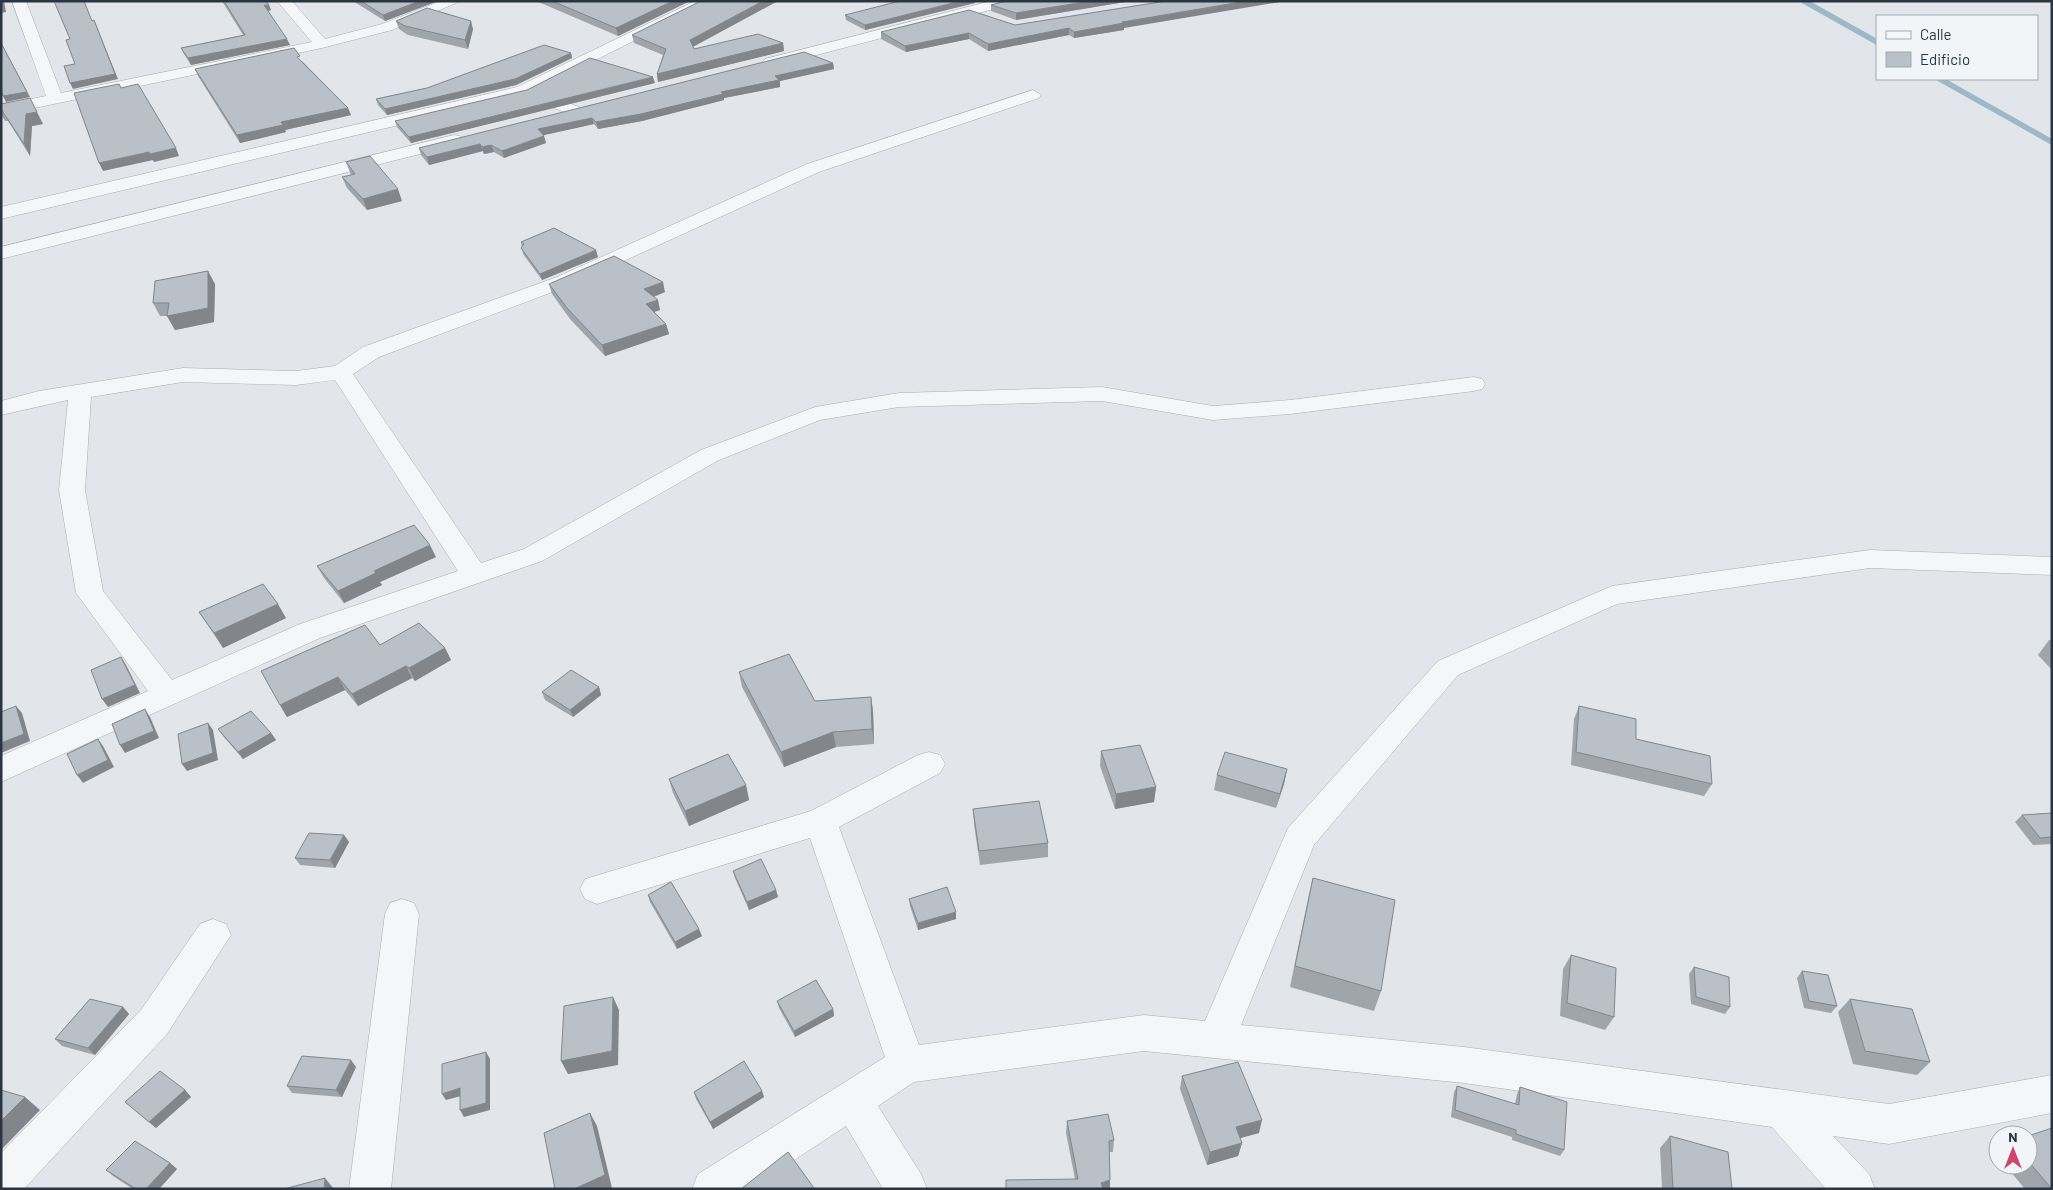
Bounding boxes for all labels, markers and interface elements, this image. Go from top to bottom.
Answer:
legend [1876,15,2038,80]
text: Calle [1920,25,1952,43]
text: Edificio [1920,50,1970,68]
north arrow [1988,1125,2038,1175]
text: N [2008,1128,2018,1145]

